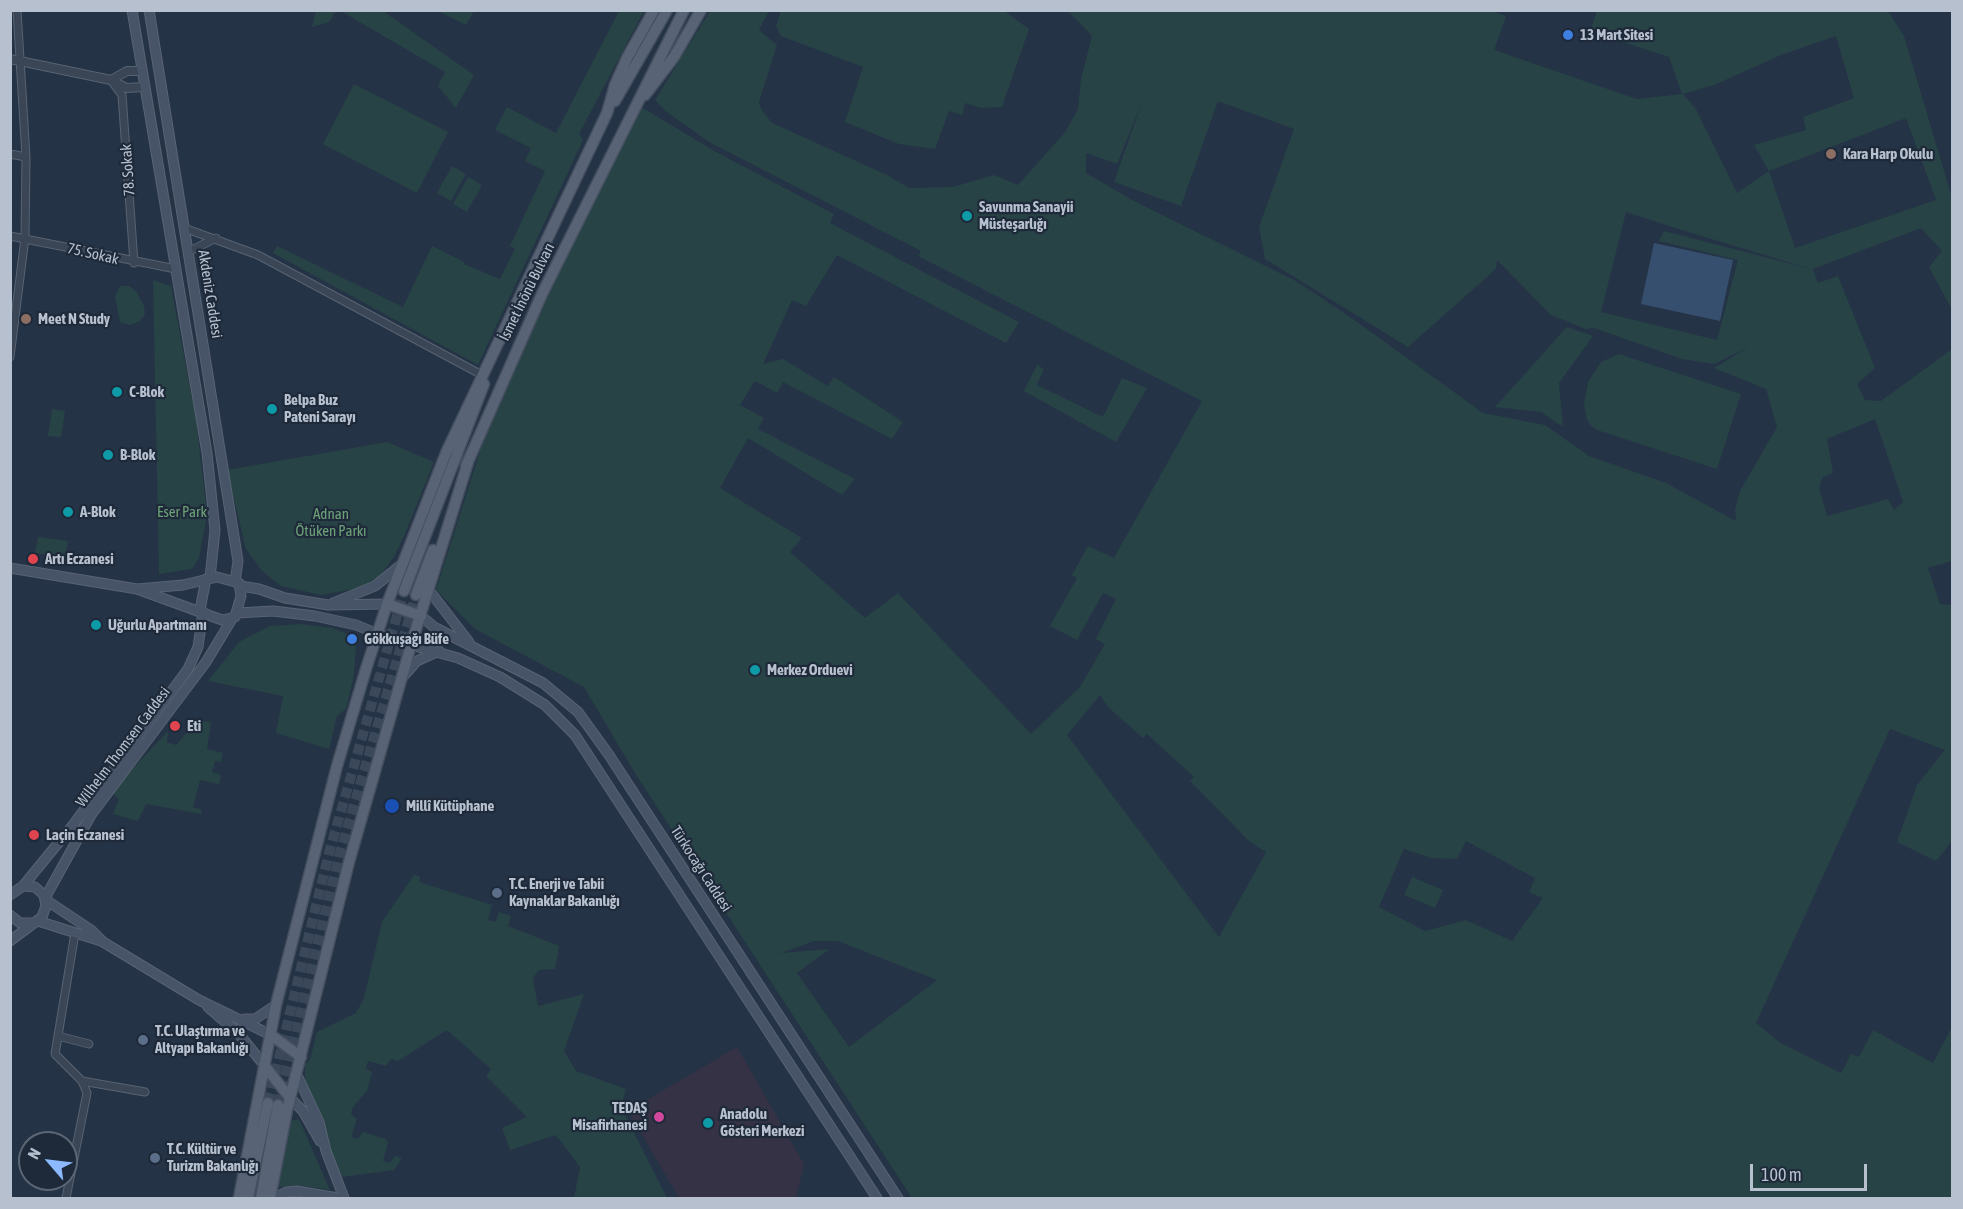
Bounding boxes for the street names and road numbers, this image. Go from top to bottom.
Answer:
street label: 78. Sokak [117,143,139,197]
street label: 75. Sokak [65,239,121,269]
street label: İsmet İnönü Bulvarı [495,240,559,344]
street label: Akdeniz Caddesi [194,249,226,339]
street label: Wilhelm Thomsen Caddesi [72,683,174,811]
street label: Türkocağı Caddesi [667,823,735,915]

